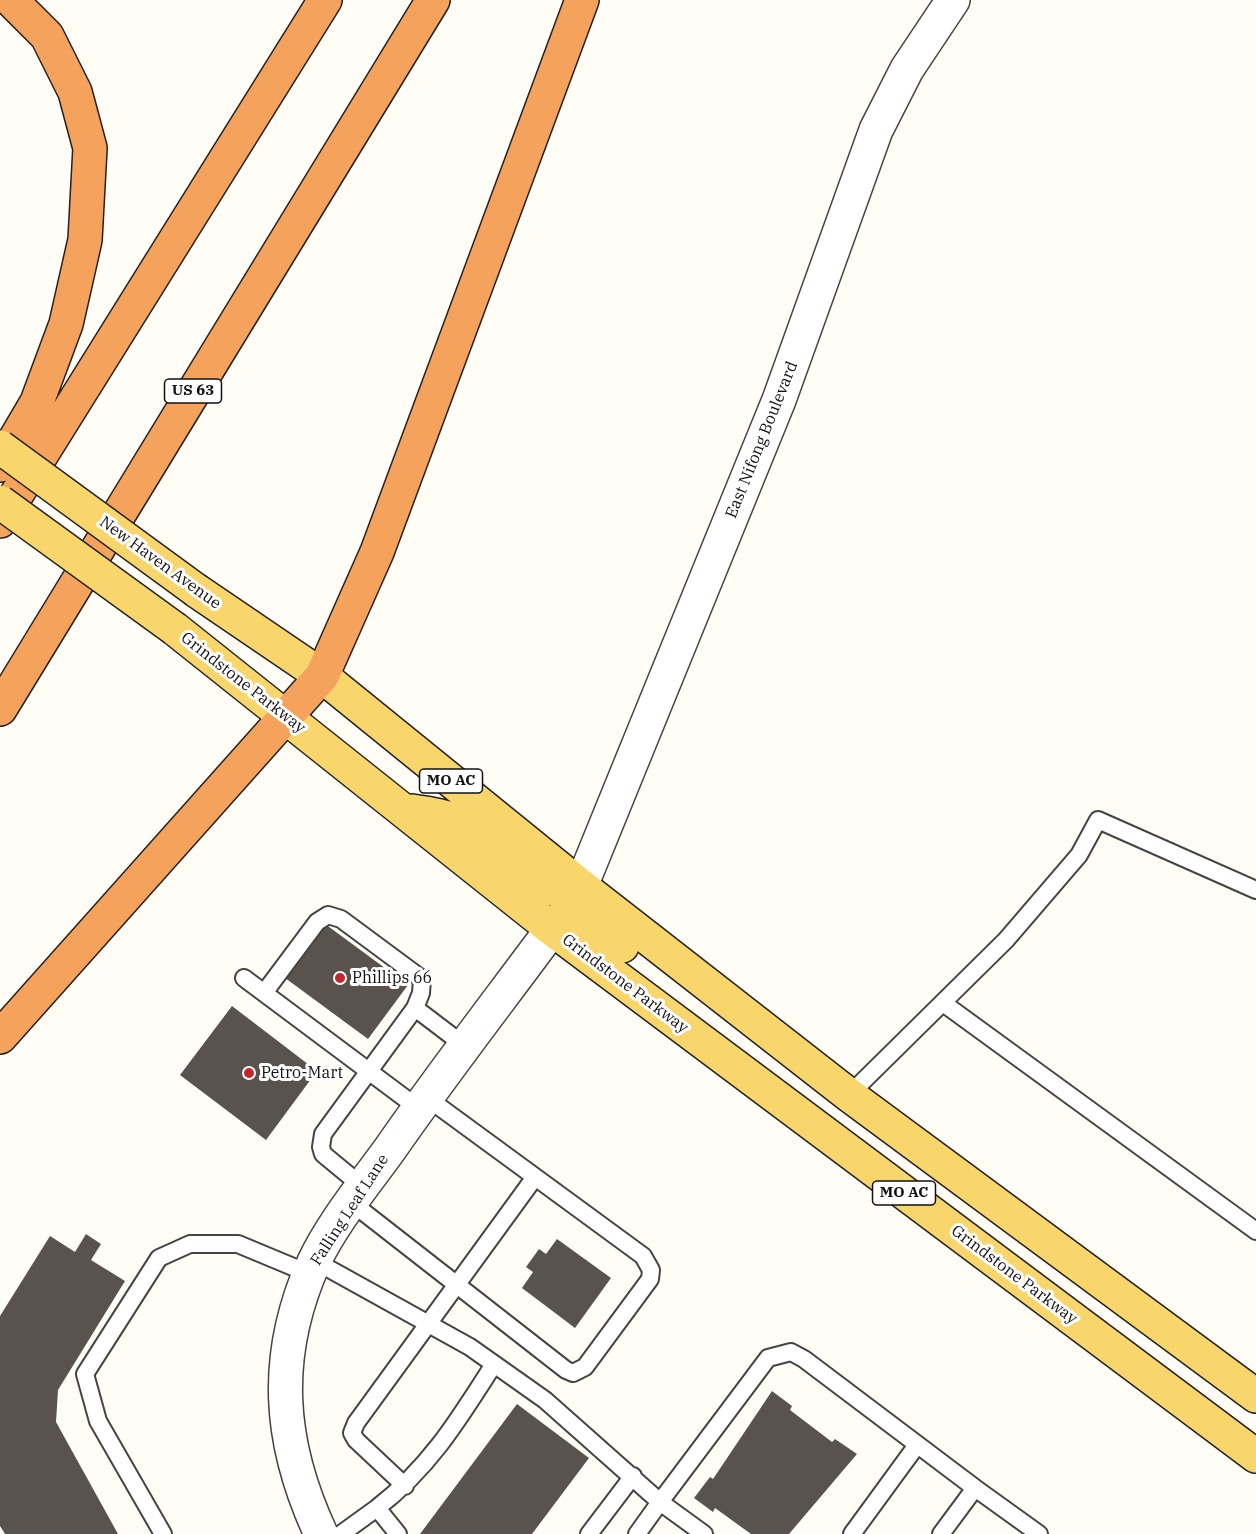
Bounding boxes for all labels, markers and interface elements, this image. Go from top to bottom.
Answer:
street label: East Nifong Boulevard [722,359,802,521]
road number: US 63 [164,379,222,403]
street label: New Haven Avenue [96,513,224,613]
street label: Grindstone Parkway [177,628,309,738]
road number: MO AC [420,769,482,793]
street label: Grindstone Parkway [558,930,692,1038]
place label: Phillips 66 [352,968,432,988]
marker: Phillips 66 [333,971,347,985]
place label: Petro-Mart [261,1063,343,1083]
marker: Petro-Mart [242,1066,256,1080]
street label: Falling Leaf Lane [307,1151,393,1269]
road number: MO AC [872,1181,936,1205]
street label: Grindstone Parkway [947,1221,1081,1329]

